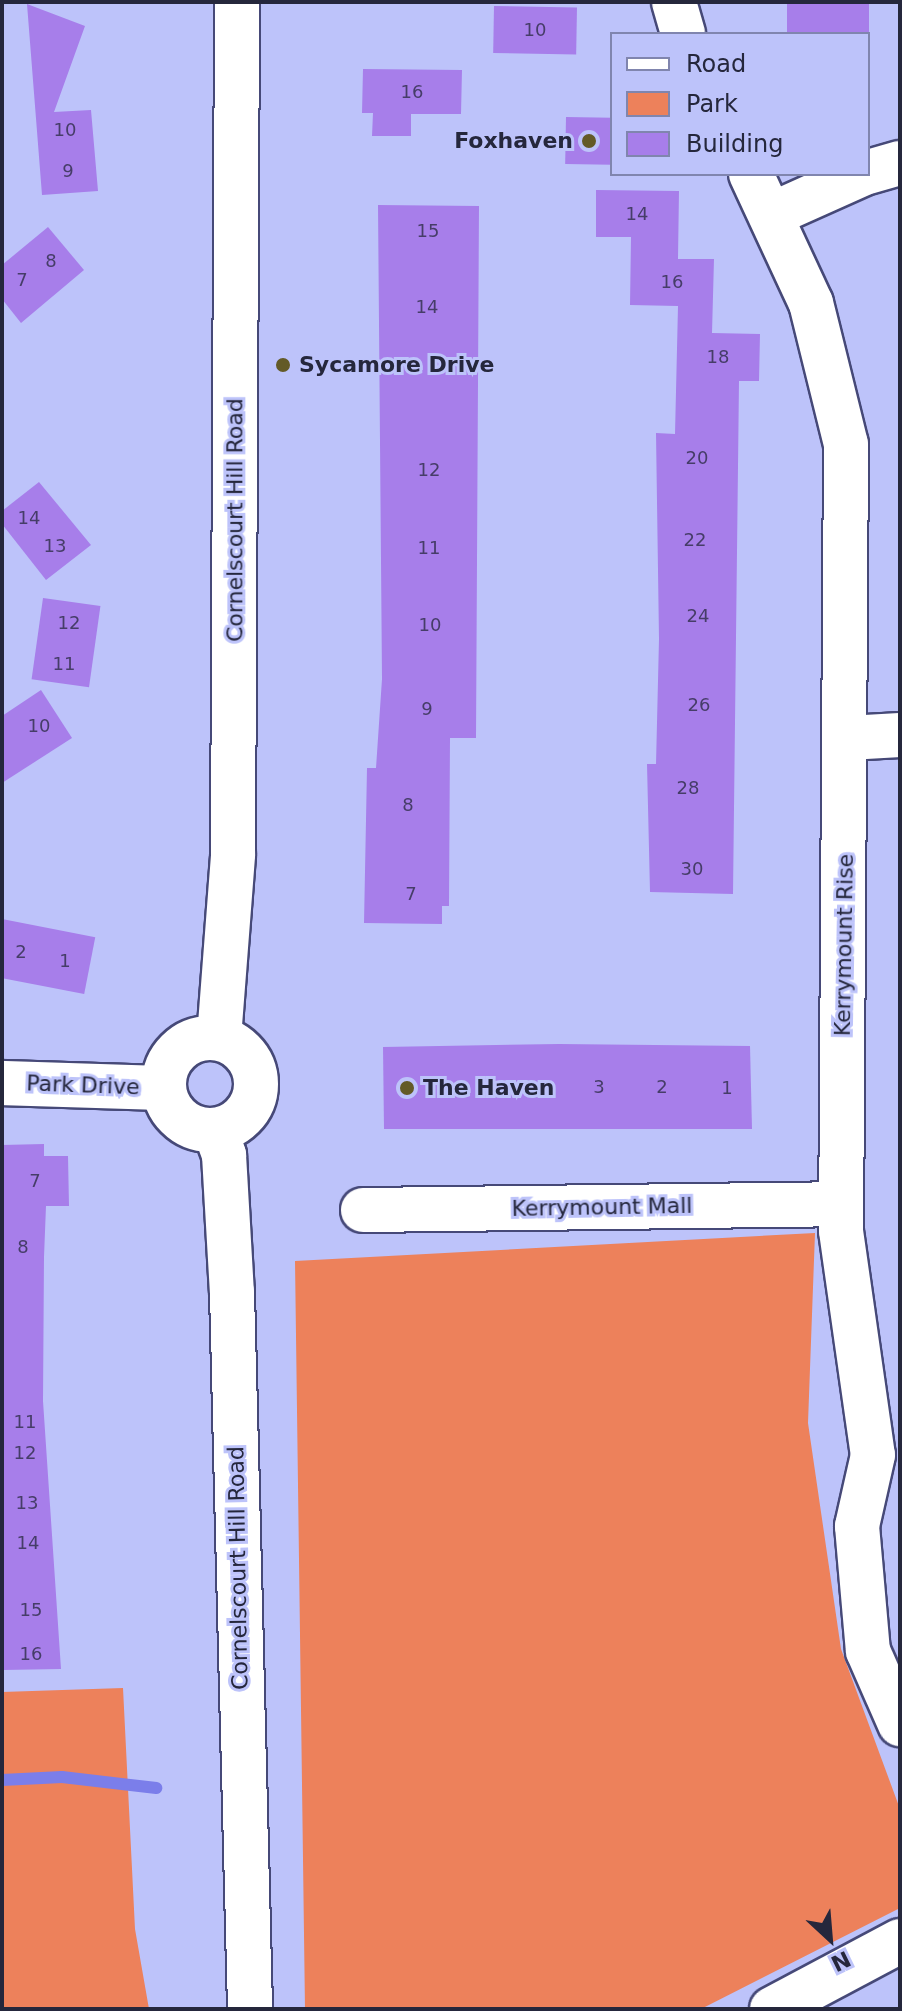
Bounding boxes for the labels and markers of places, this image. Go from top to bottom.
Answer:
place label: Foxhaven [454,128,573,154]
marker: Foxhaven [580,132,598,150]
place label: Sycamore Drive [299,352,494,378]
marker: Sycamore Drive [274,356,292,374]
place label: The Haven [423,1075,554,1101]
marker: The Haven [398,1079,416,1097]

